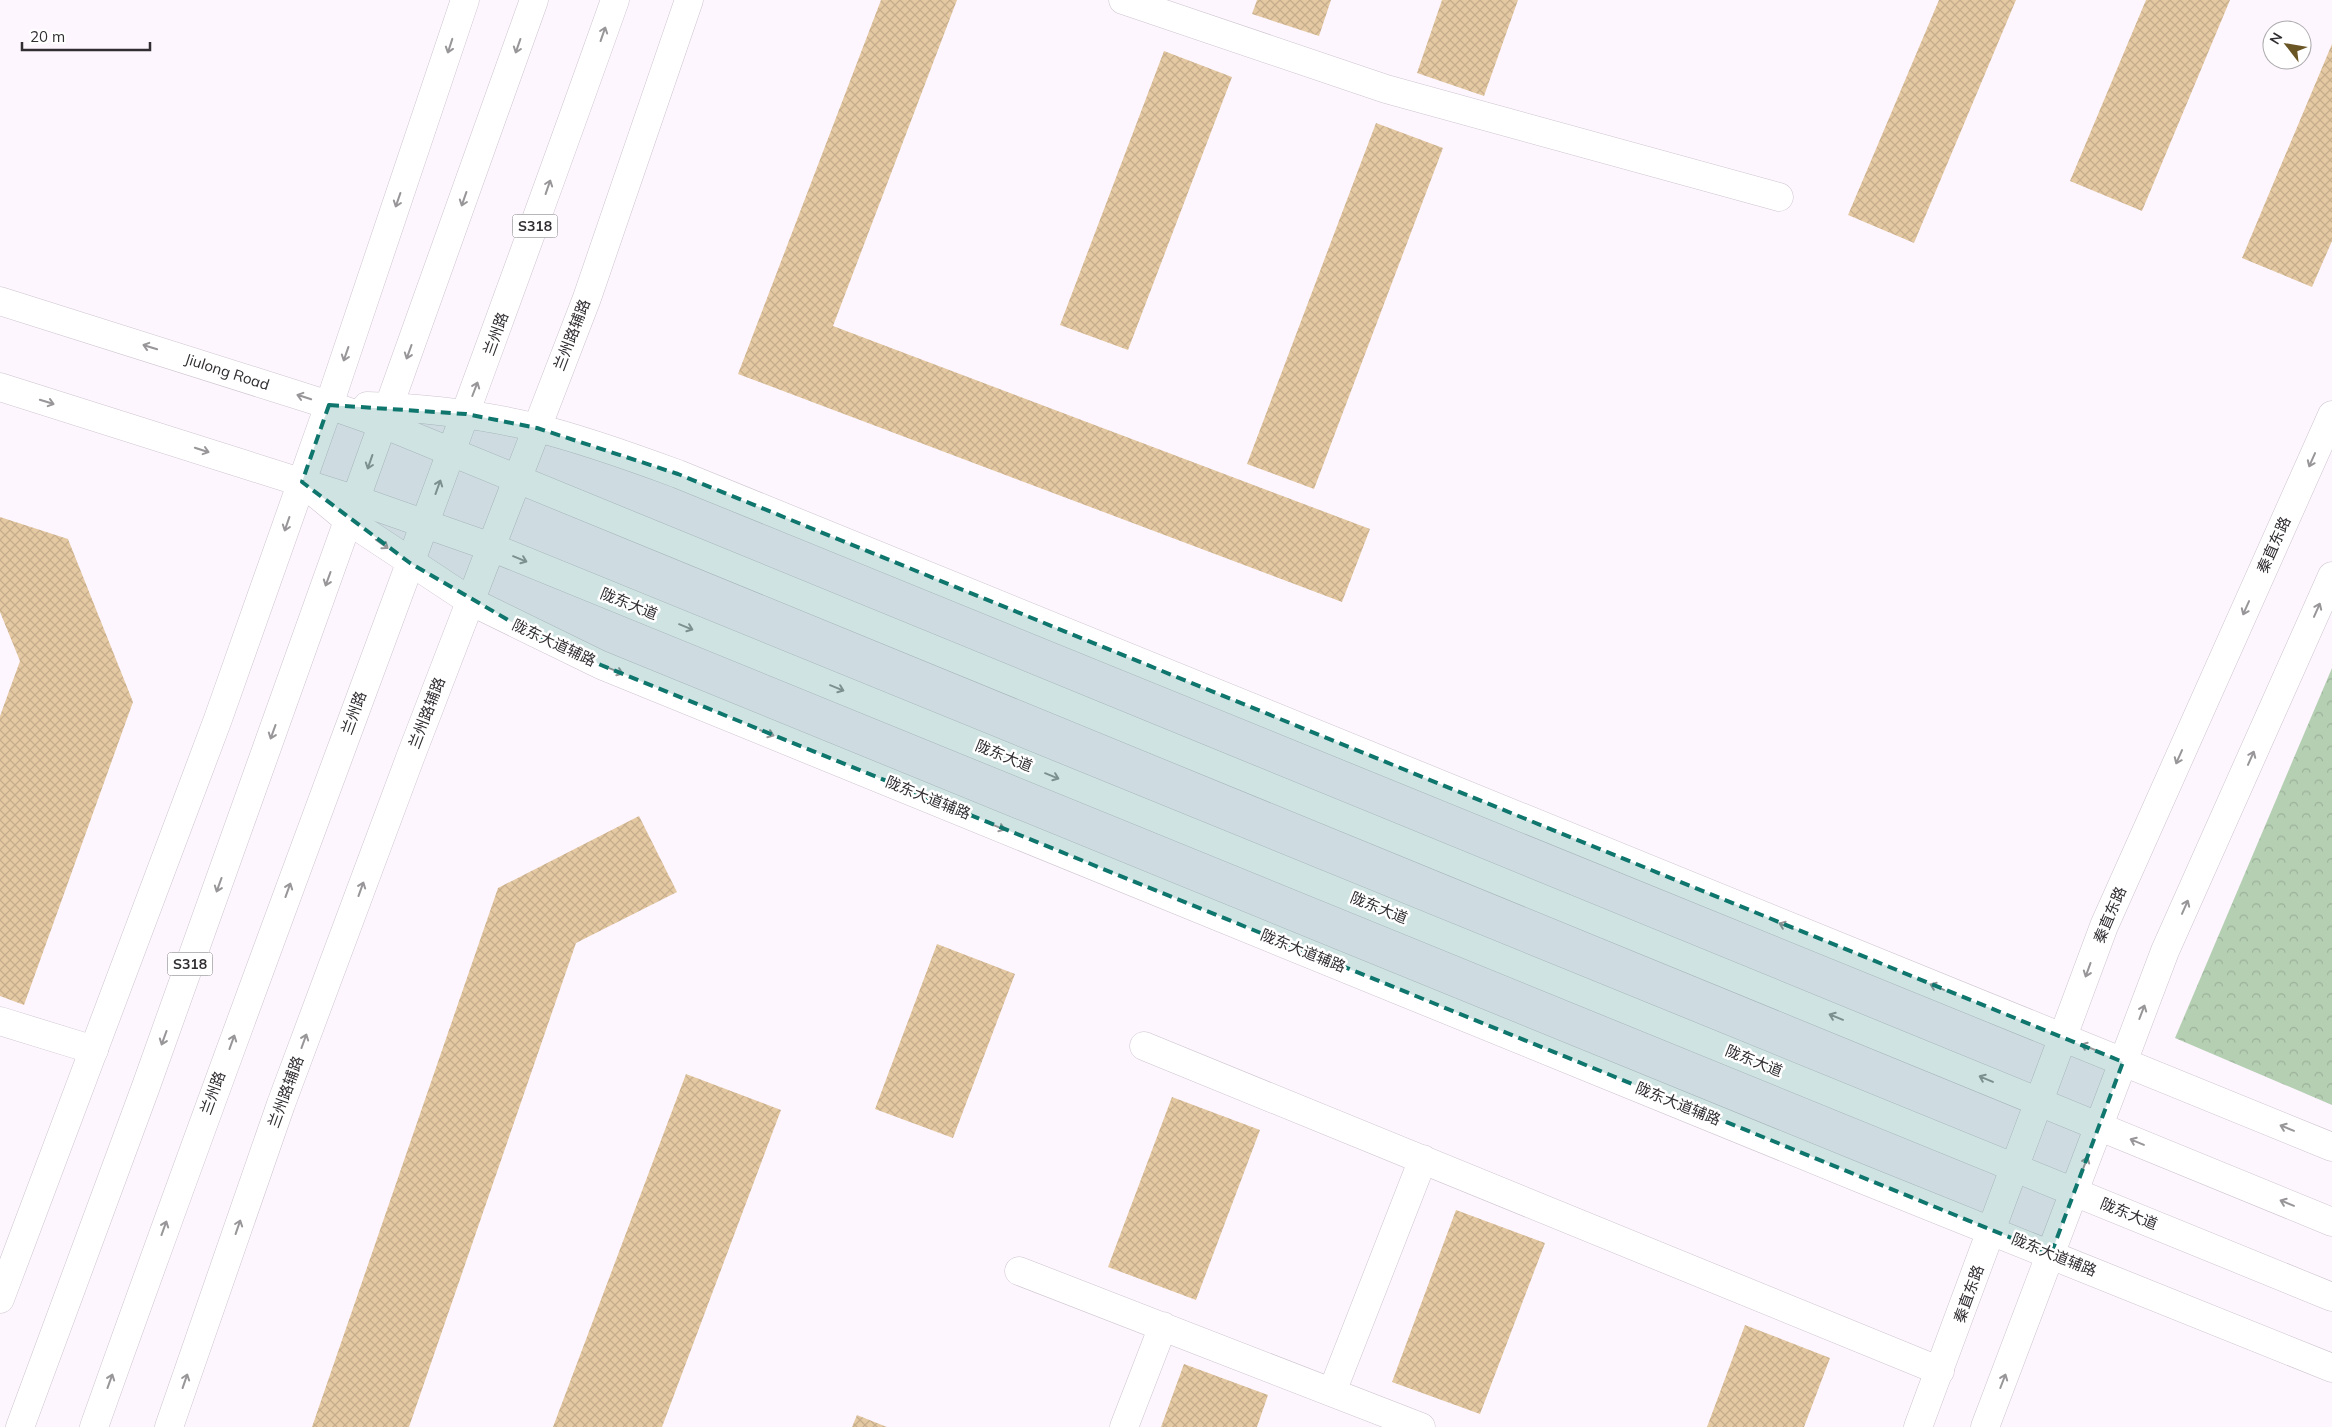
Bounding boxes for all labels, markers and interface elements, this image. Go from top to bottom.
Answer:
scale bar [22,20,150,52]
north arrow [2262,20,2312,70]
text: 20 m [30,27,65,46]
one-way arrow [599,27,608,42]
text: N [2265,29,2286,47]
one-way arrow [444,38,454,54]
one-way arrow [513,38,522,53]
one-way arrow [544,180,553,196]
one-way arrow [459,191,468,206]
one-way arrow [393,192,402,208]
road number: S318 [512,215,558,238]
street label: 兰州路辅路 [549,296,594,373]
street label: 兰州路 [479,309,512,358]
one-way arrow [142,342,158,352]
one-way arrow [404,344,413,359]
one-way arrow [341,346,351,362]
street label: Jiulong Road [182,349,272,394]
one-way arrow [471,382,480,398]
one-way arrow [297,391,313,401]
one-way arrow [38,397,54,407]
one-way arrow [193,446,209,456]
one-way arrow [2307,452,2317,467]
one-way arrow [365,454,374,470]
one-way arrow [434,480,443,496]
street label: 秦直东路 [2253,514,2294,576]
one-way arrow [282,516,291,532]
one-way arrow [375,539,389,549]
one-way arrow [512,555,527,564]
one-way arrow [323,571,332,586]
street label: 陇东大道 [598,583,661,624]
one-way arrow [2240,600,2250,615]
one-way arrow [2313,603,2322,618]
street label: 陇东大道辅路 [509,615,599,670]
one-way arrow [678,623,694,632]
one-way arrow [609,668,624,677]
street label: 兰州路辅路 [404,674,449,751]
one-way arrow [829,684,844,693]
street label: 兰州路 [337,688,370,737]
one-way arrow [268,724,278,740]
one-way arrow [759,728,774,738]
street label: 陇东大道 [973,735,1036,776]
one-way arrow [2174,749,2184,764]
one-way arrow [2247,751,2256,766]
street label: 陇东大道辅路 [883,772,973,823]
one-way arrow [1045,772,1060,781]
one-way arrow [990,823,1006,832]
one-way arrow [213,877,223,893]
one-way arrow [357,882,366,897]
one-way arrow [284,883,293,898]
street label: 秦直东路 [2089,883,2130,946]
street label: 陇东大道 [1348,887,1411,928]
one-way arrow [2180,900,2190,915]
one-way arrow [1779,920,1794,930]
street label: 陇东大道辅路 [1258,925,1348,976]
road number: S318 [168,952,212,976]
one-way arrow [2083,962,2092,977]
one-way arrow [1930,982,1945,991]
one-way arrow [2138,1005,2147,1020]
one-way arrow [1829,1012,1844,1022]
one-way arrow [158,1030,168,1046]
one-way arrow [300,1034,309,1049]
one-way arrow [228,1035,237,1051]
street label: 陇东大道 [1723,1040,1786,1081]
one-way arrow [2081,1042,2096,1052]
street label: 兰州路辅路 [264,1053,307,1130]
street label: 兰州路 [196,1068,229,1117]
one-way arrow [1979,1074,1994,1083]
street label: 陇东大道辅路 [1633,1078,1723,1129]
one-way arrow [2280,1123,2295,1132]
one-way arrow [2129,1136,2144,1145]
one-way arrow [2080,1157,2090,1172]
street label: 陇东大道 [2098,1193,2161,1234]
one-way arrow [2280,1198,2295,1208]
one-way arrow [234,1220,243,1236]
one-way arrow [160,1221,169,1236]
street label: 陇东大道辅路 [2009,1229,2099,1280]
street label: 秦直东路 [1949,1262,1988,1325]
one-way arrow [106,1374,115,1389]
one-way arrow [181,1374,190,1389]
one-way arrow [1999,1374,2008,1390]

